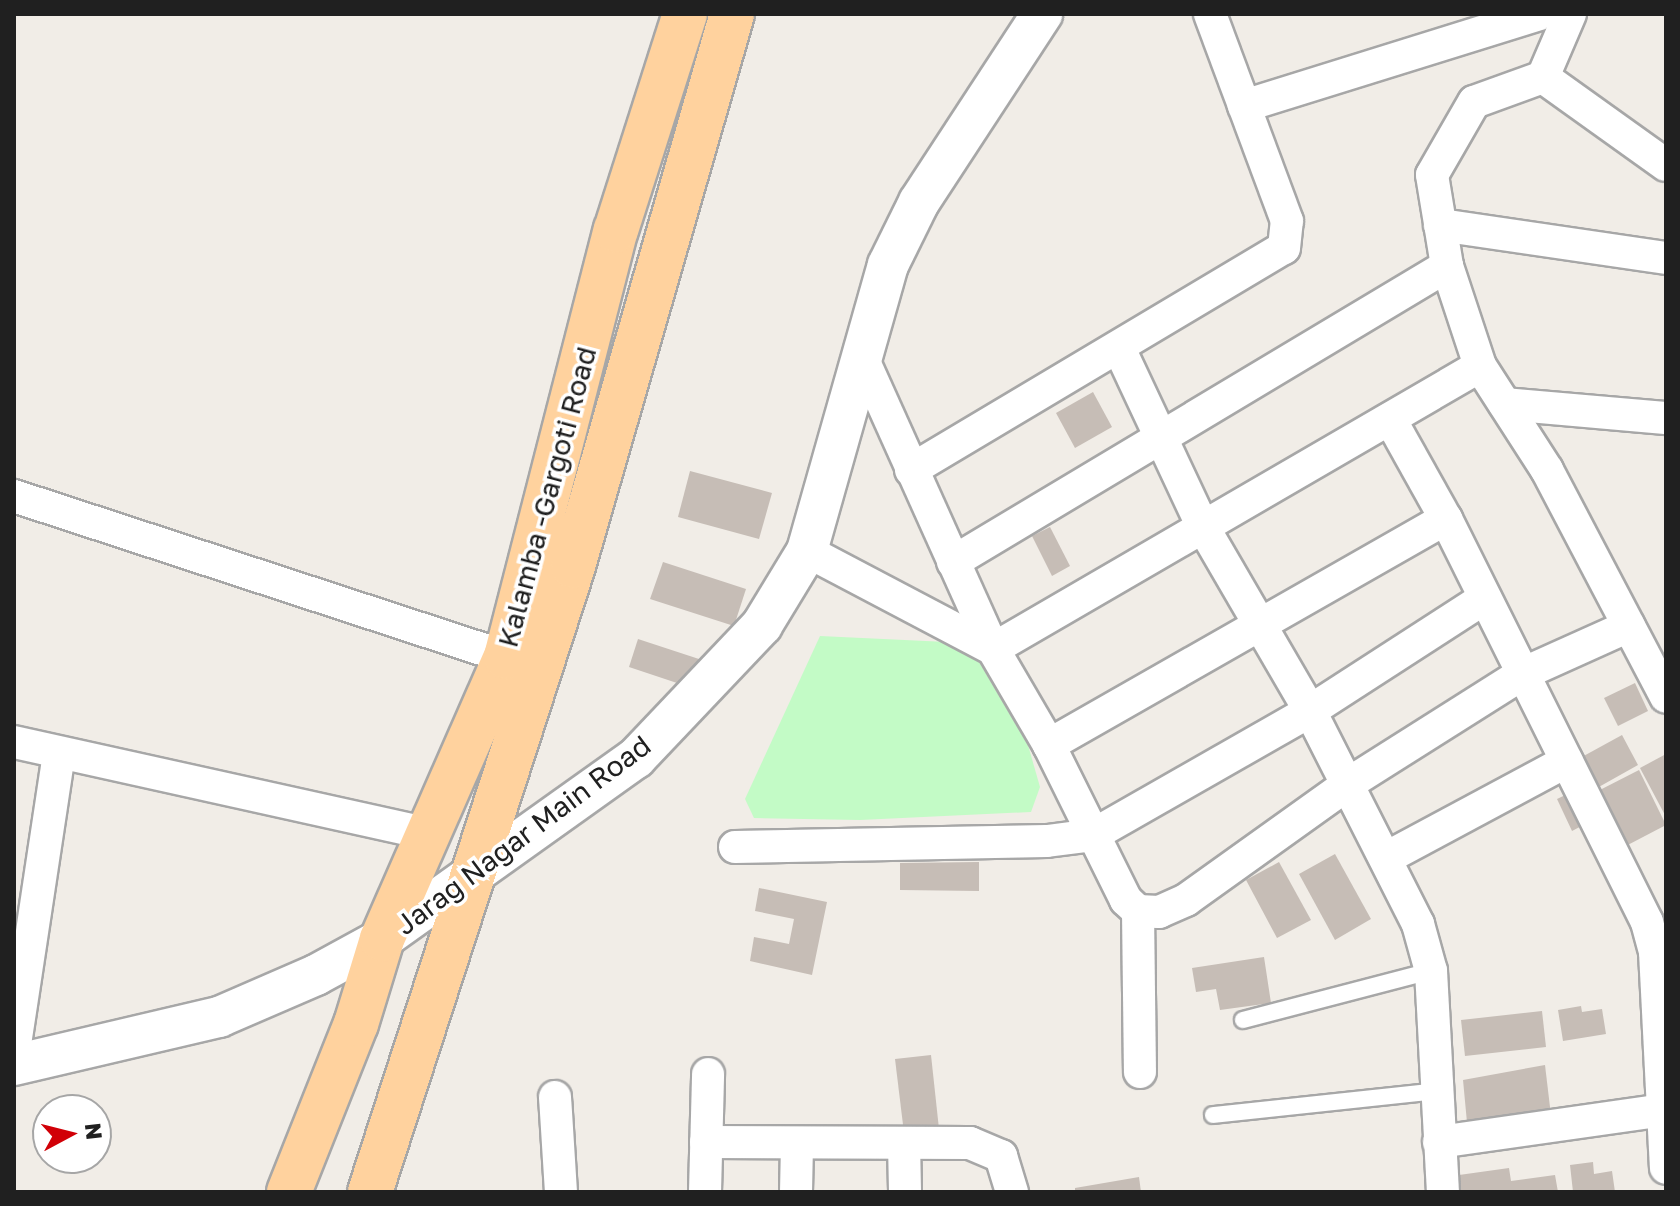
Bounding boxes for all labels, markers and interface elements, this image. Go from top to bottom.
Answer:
street label: Kalamba -Gargoti Road [491,343,603,651]
street label: Jarag Nagar Main Road [389,728,657,942]
north arrow [32,1094,112,1174]
text: N [80,1121,109,1141]

